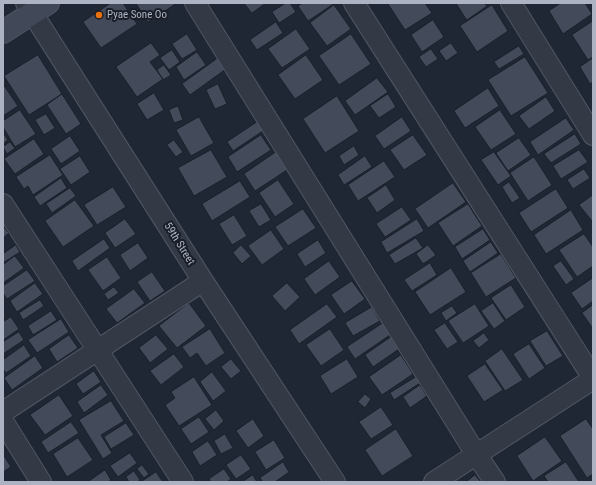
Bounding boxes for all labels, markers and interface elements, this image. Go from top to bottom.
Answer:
place label: Pyae Sone Oo [107,8,167,22]
marker: Pyae Sone Oo [94,10,104,20]
street label: 59th Street [161,220,197,268]

